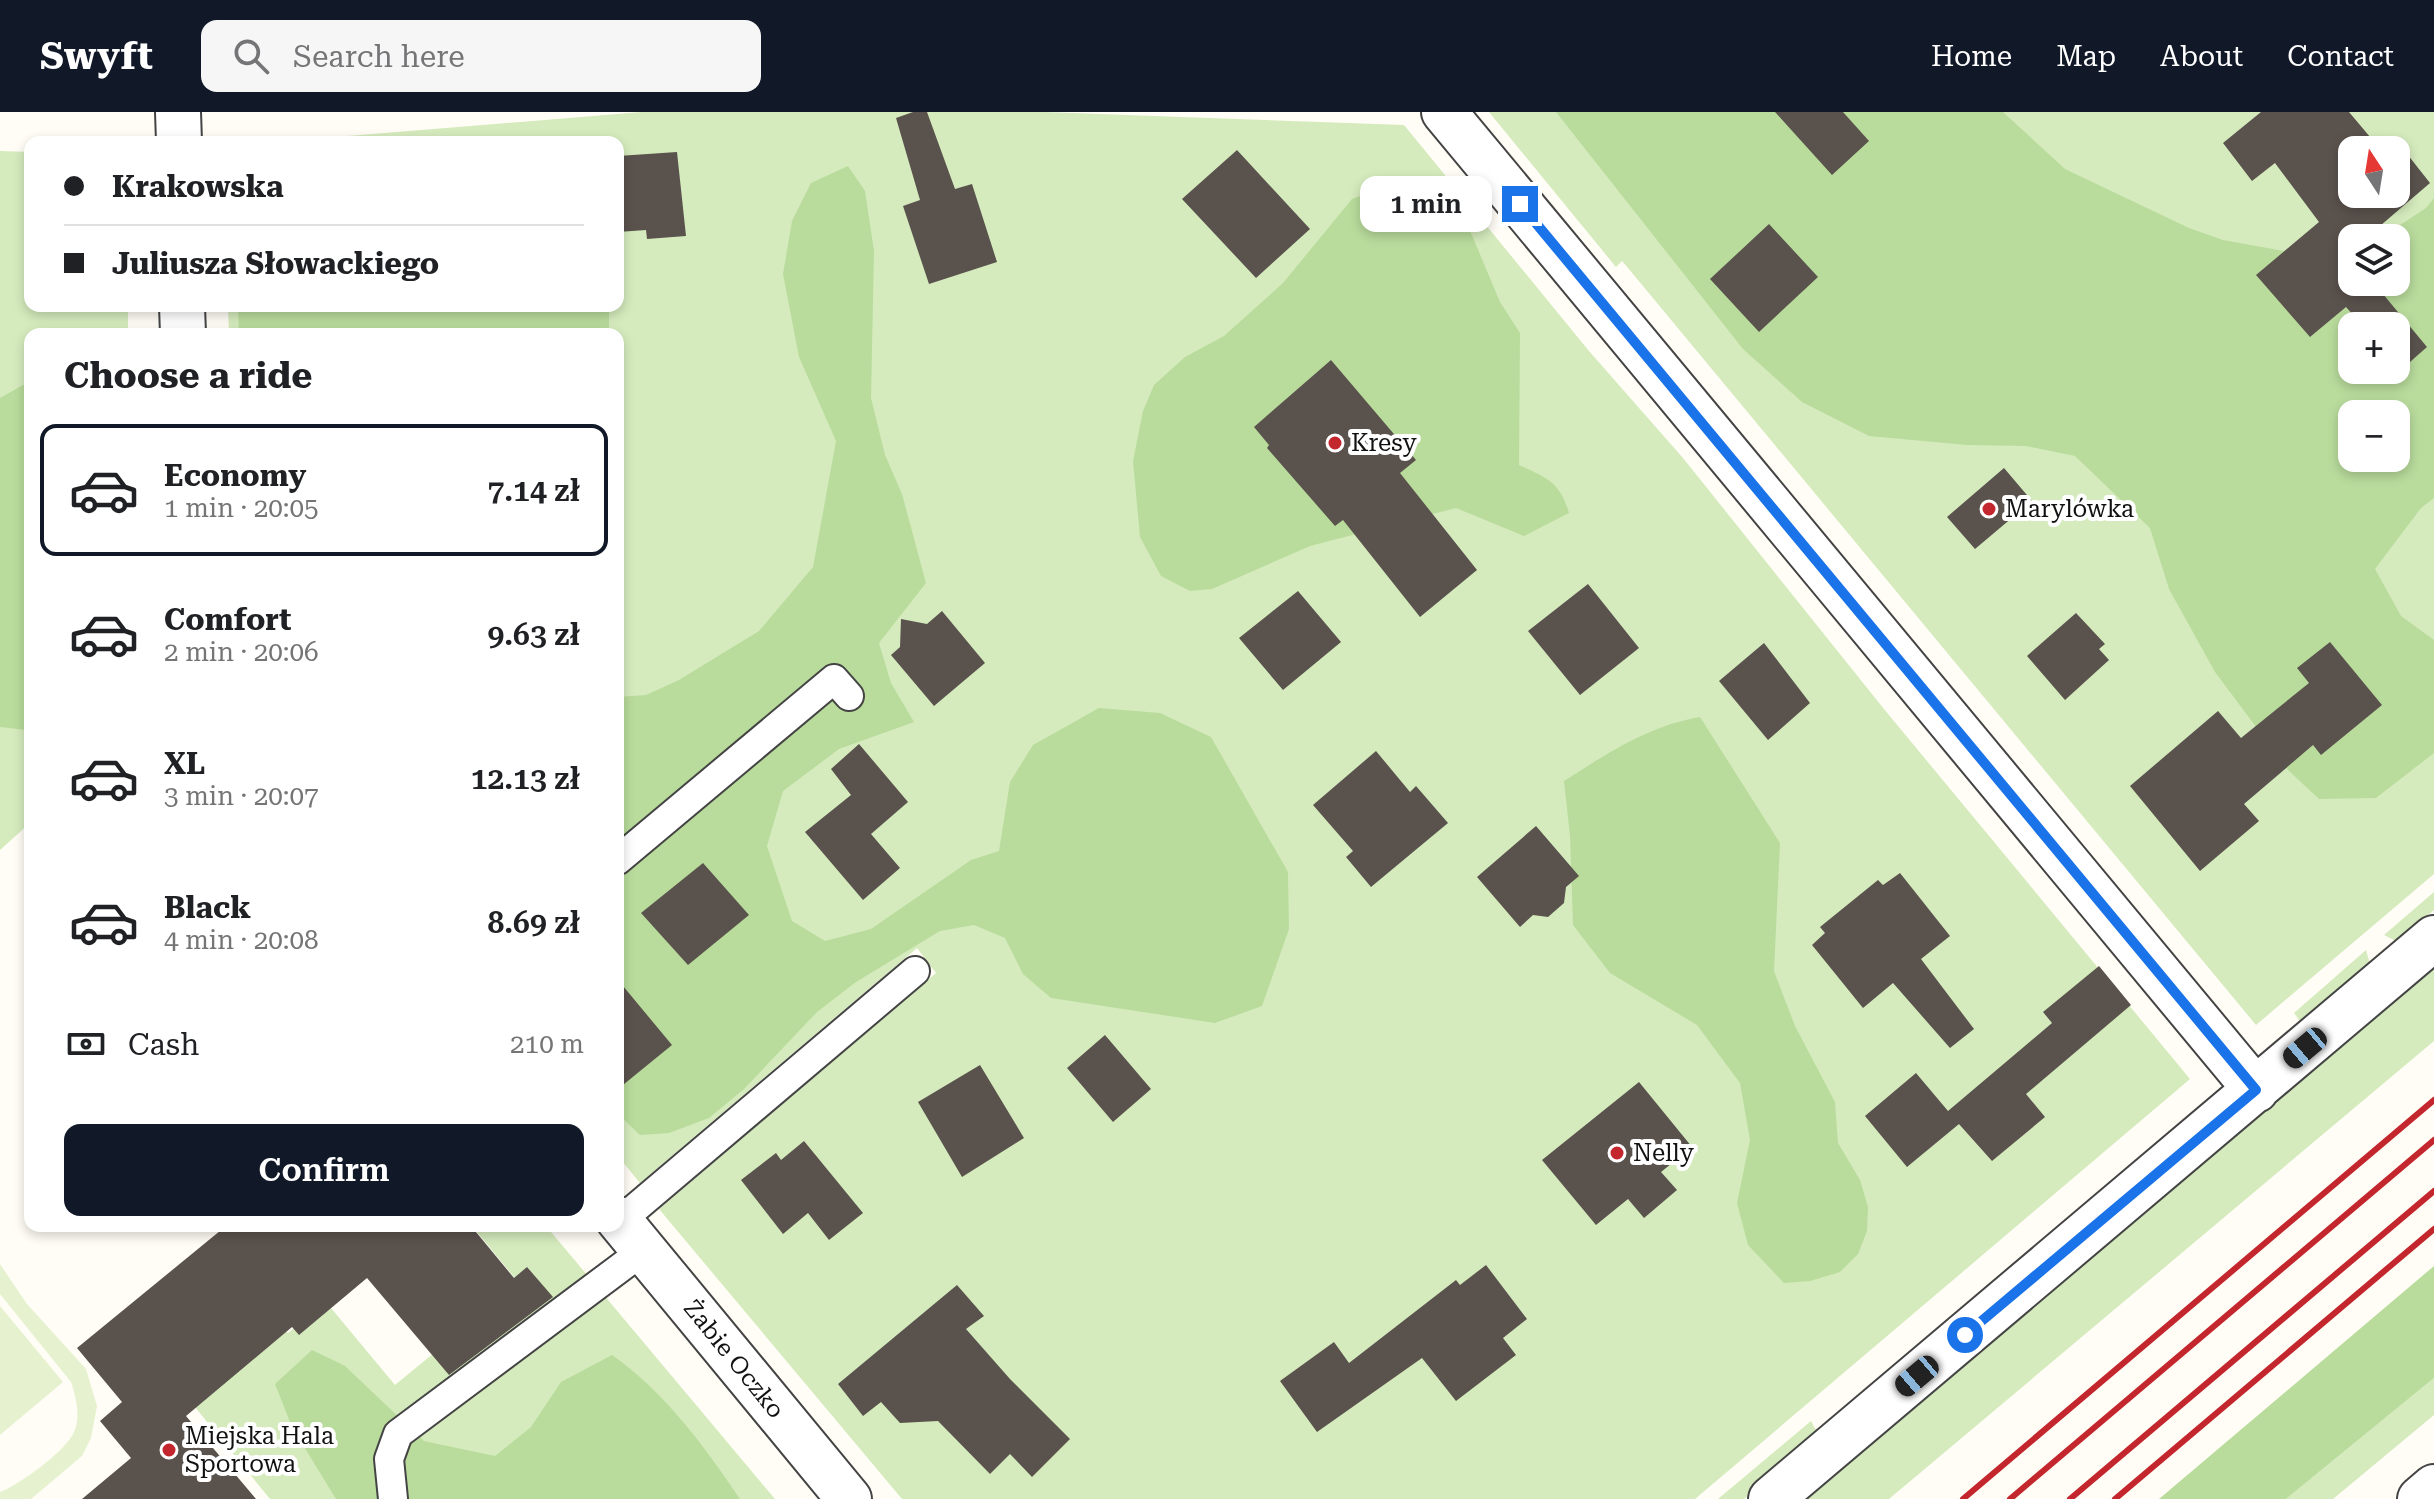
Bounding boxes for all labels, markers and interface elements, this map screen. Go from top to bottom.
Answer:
search box [201,20,761,92]
text: Swyft [40,34,153,78]
icon: search [229,34,273,78]
text: Search here [293,39,465,74]
text: Home [1931,40,2012,73]
text: Map [2056,40,2116,73]
text: About [2160,40,2243,73]
text: Contact [2287,40,2394,73]
north arrow [2338,136,2410,208]
map controls [2338,136,2410,472]
text: Krakowska [112,169,284,204]
callout: 1 min [1360,176,1492,232]
route end [1502,186,1538,222]
text: 1 min [1390,189,1462,219]
button: layers [2338,224,2410,296]
text: Juliusza Słowackiego [112,246,439,281]
button: + [2338,312,2410,384]
text: Choose a ride [64,355,312,397]
button: − [2338,400,2410,472]
place label: Kresy [1351,429,1417,457]
marker: Kresy [1326,434,1344,452]
icon: car [68,454,140,526]
text: Economy [164,458,306,493]
text: 7.14 zł [487,473,580,508]
text: 1 min · 20:05 [164,493,319,523]
place label: Marylówka [2005,495,2134,523]
marker: Marylówka [1980,500,1998,518]
icon: car [68,598,140,670]
text: Comfort [164,602,291,637]
text: 9.63 zł [487,617,580,652]
text: 2 min · 20:06 [164,637,319,667]
icon: car [68,742,140,814]
text: XL [164,746,205,781]
text: 12.13 zł [471,761,580,796]
text: 3 min · 20:07 [164,781,319,811]
icon: car [68,886,140,958]
text: Black [164,890,251,925]
text: 8.69 zł [487,905,580,940]
text: 4 min · 20:08 [164,925,319,955]
icon: cash [64,1022,108,1066]
car [2279,1023,2331,1073]
text: Cash [128,1027,199,1062]
text: 210 m [510,1029,584,1059]
button: Confirm [64,1124,584,1216]
place label: Nelly [1633,1139,1695,1167]
marker: Nelly [1608,1144,1626,1162]
street label: Żabie Oczko [678,1294,791,1424]
route start [1947,1317,1983,1353]
car [1891,1351,1943,1401]
place label: Miejska Hala Sportowa [185,1422,334,1478]
marker: Miejska Hala Sportowa [160,1441,178,1459]

